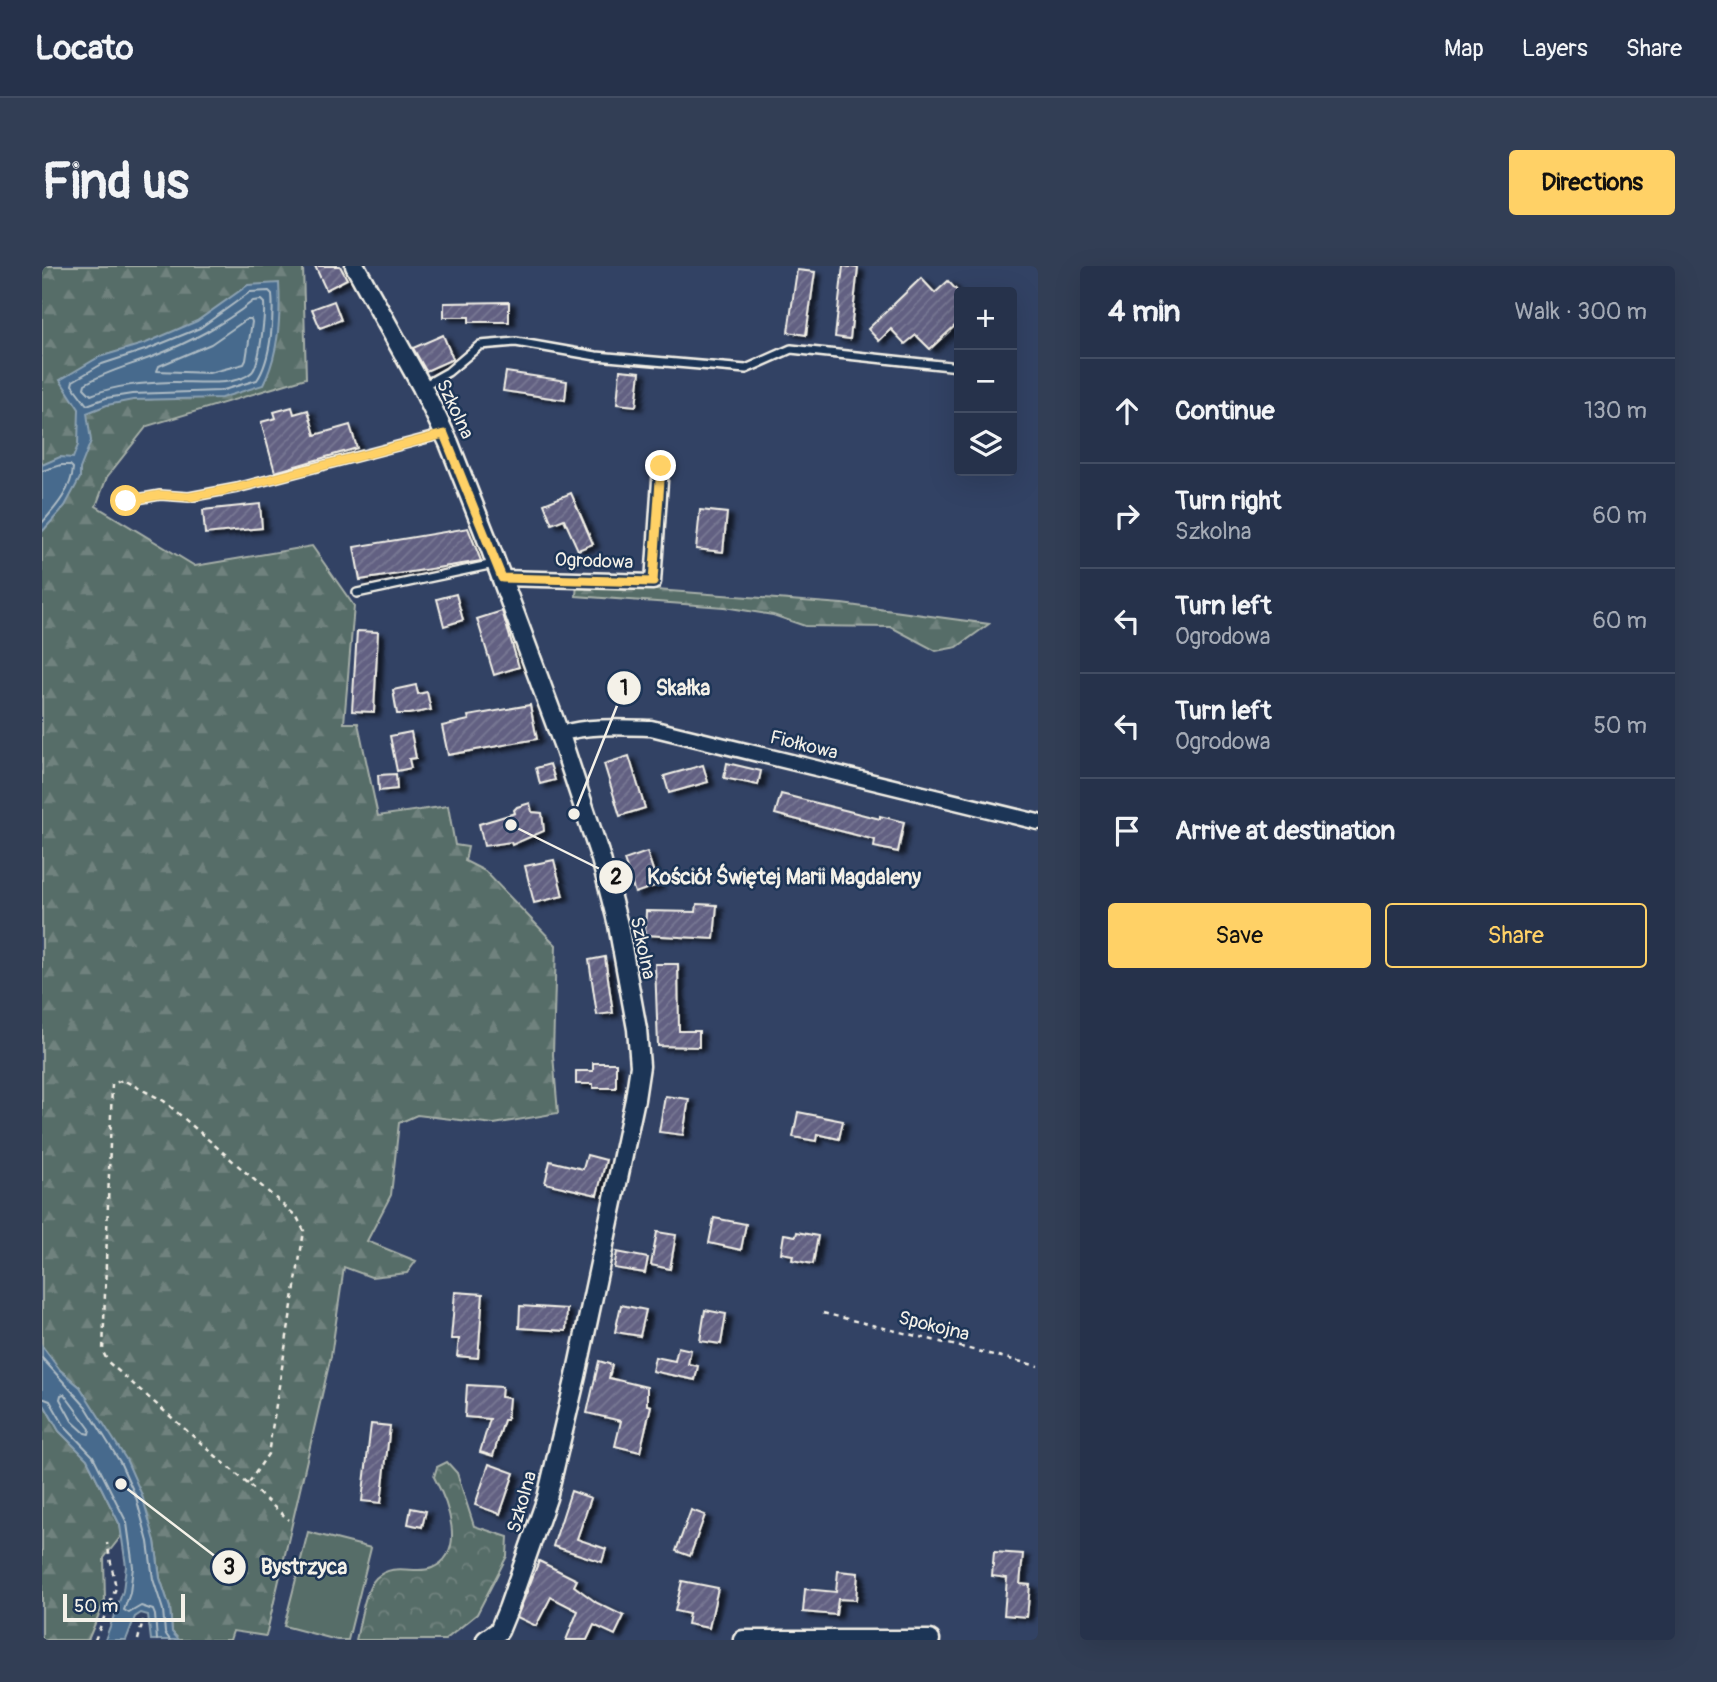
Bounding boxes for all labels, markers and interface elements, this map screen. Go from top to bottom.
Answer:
text: Locato [35,28,133,69]
text: Map [1444,34,1484,63]
text: Layers [1522,34,1588,63]
text: Share [1626,34,1682,63]
button: Directions [1509,150,1675,215]
text: Find us [42,152,189,213]
map controls [954,287,1017,476]
button: + [954,287,1017,350]
text: 4 min [1108,293,1181,330]
text: Walk · 300 m [1515,297,1647,326]
button: − [954,350,1017,413]
street label: Szkolna [431,375,479,443]
icon: ahead [1108,392,1146,430]
text: Continue [1175,395,1275,427]
text: 130 m [1584,396,1647,425]
button: layers [954,413,1017,476]
route end [645,450,676,481]
route start [110,485,141,516]
text: Turn right [1175,485,1281,517]
icon: right [1108,497,1146,535]
text: 60 m [1592,501,1647,530]
text: Szkolna [1175,517,1252,546]
street label: Ogrodowa [554,548,634,574]
text: Turn left [1175,590,1271,622]
icon: left [1108,602,1146,640]
text: 60 m [1592,606,1647,635]
text: Ogrodowa [1175,622,1270,651]
callout: Skałka [607,667,724,709]
text: 1 [620,675,628,702]
text: Skałka [656,675,710,702]
text: Turn left [1175,695,1271,727]
icon: left [1108,707,1146,745]
text: 50 m [1593,711,1647,740]
street label: Fiołkowa [767,725,841,765]
text: Ogrodowa [1175,727,1270,756]
icon: arrive [1108,812,1146,850]
text: Arrive at destination [1175,815,1395,847]
callout: Kościół Świętej Marii Magdaleny [598,856,935,898]
text: Kościół Świętej Marii Magdaleny [647,863,921,891]
text: 2 [610,864,622,891]
button: Save [1108,903,1371,968]
button: Share [1385,903,1647,968]
street label: Szkolna [625,915,661,982]
street label: Spokojna [896,1306,972,1346]
street label: Szkolna [502,1468,542,1536]
callout: Bystrzyca [212,1546,361,1588]
text: 3 [223,1554,235,1581]
text: Bystrzyca [261,1554,348,1581]
scale bar [63,1591,186,1623]
text: 50 m [74,1594,118,1618]

